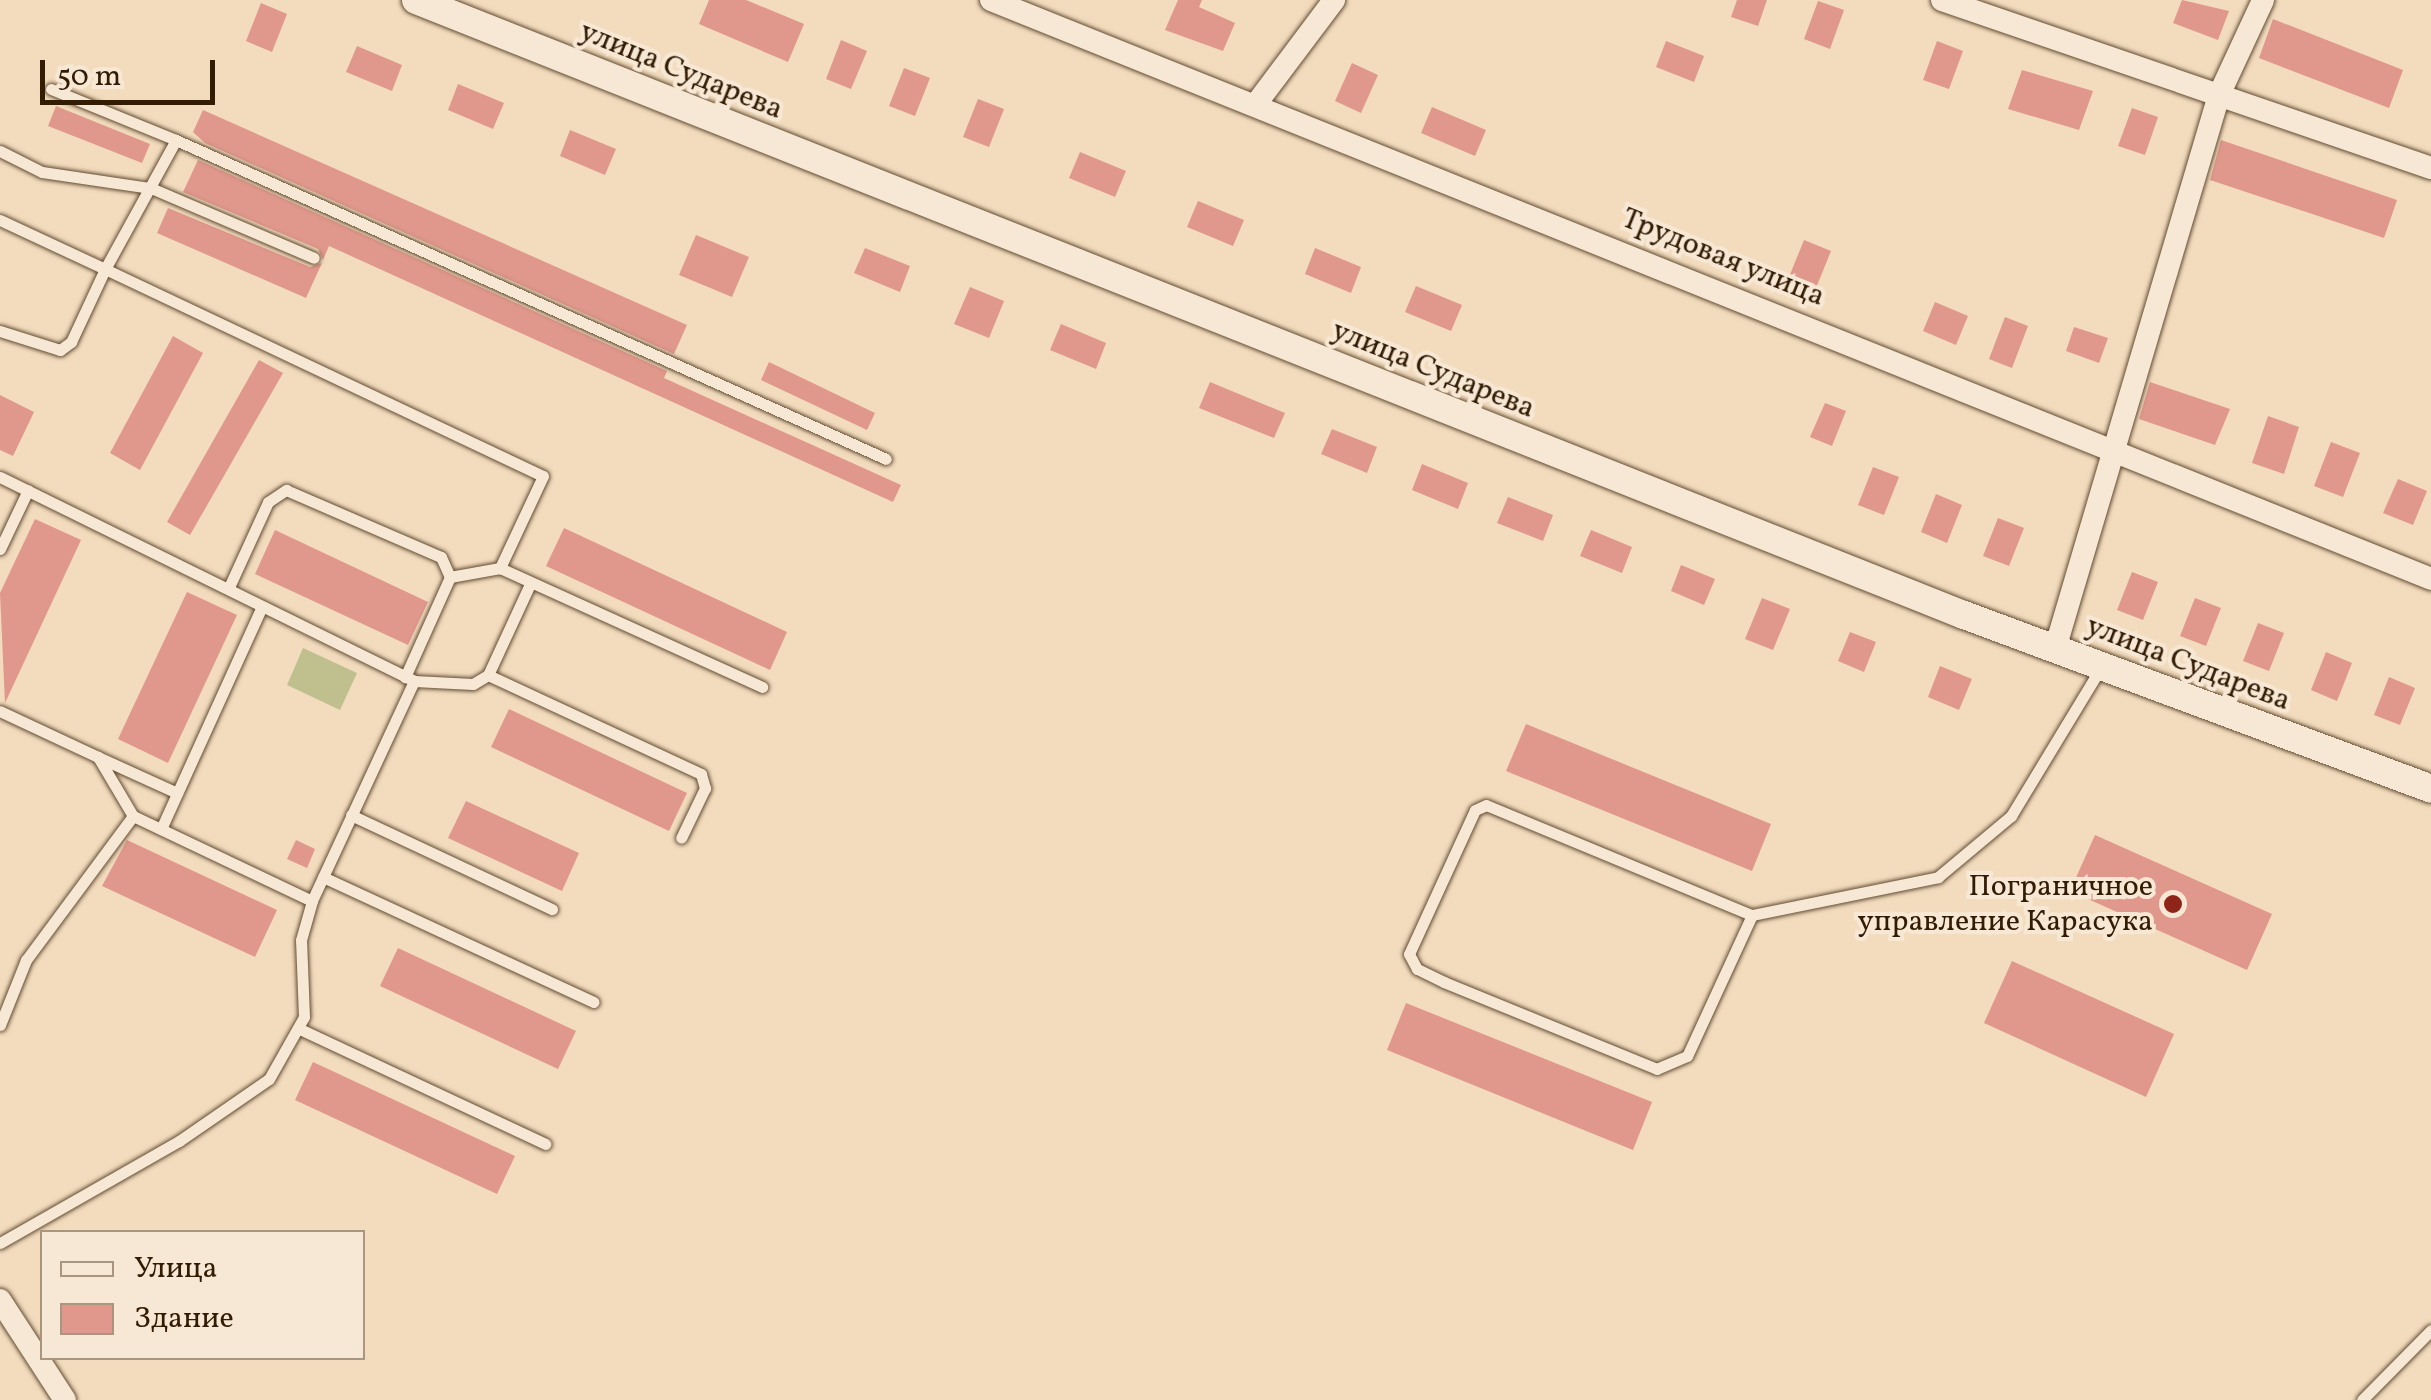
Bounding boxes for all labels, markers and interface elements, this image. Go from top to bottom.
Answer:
street label: улица Сударева [574,14,788,128]
scale bar [45,40,220,102]
text: 50 m [57,56,121,98]
street label: Трудовая улица [1616,201,1830,315]
street label: улица Сударева [1326,313,1540,427]
street label: улица Сударева [2081,609,2295,719]
place label: Пограничное управление Карасука [1858,869,2153,940]
marker: Пограничное управление Карасука [2162,893,2184,915]
legend [40,1230,365,1360]
text: Улица [134,1248,217,1290]
text: Здание [134,1298,234,1340]

